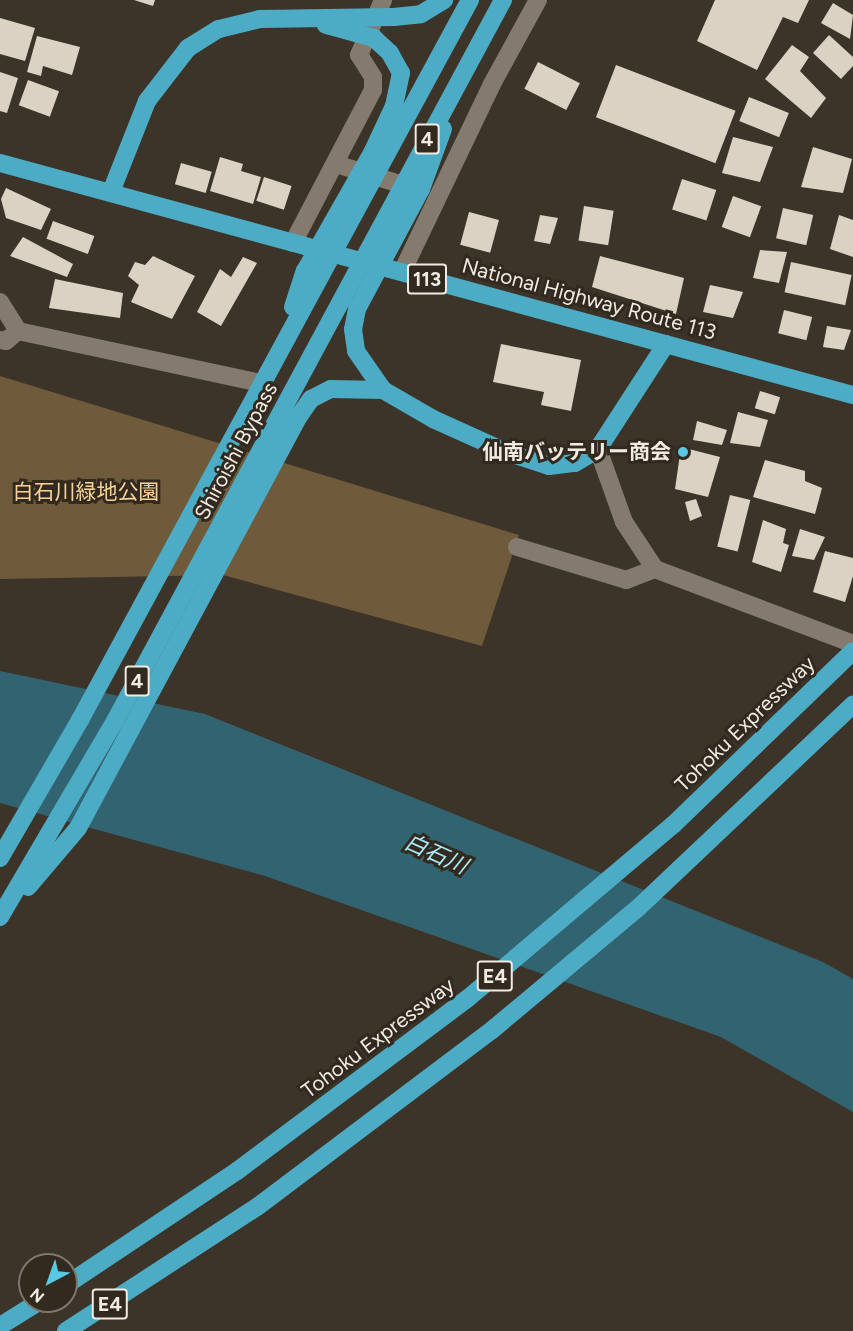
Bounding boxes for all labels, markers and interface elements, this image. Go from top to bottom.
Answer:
road number: 4 [414,122,440,156]
street label: National Highway Route 113 [459,253,719,345]
road number: 113 [406,262,448,296]
street label: Shiroishi Bypass [189,378,283,524]
place label: 仙南バッテリー商会 [482,439,671,465]
marker: 仙南バッテリー商会 [676,445,690,459]
park label: 白石川緑地公園 [13,479,159,505]
street label: Tohoku Expressway [670,651,820,797]
road number: 4 [124,664,150,698]
water label: 白石川 [400,829,472,879]
road number: E4 [476,959,514,993]
street label: Tohoku Expressway [297,973,459,1103]
north arrow [18,1253,78,1313]
text: N [26,1284,48,1307]
road number: E4 [90,1287,130,1321]

